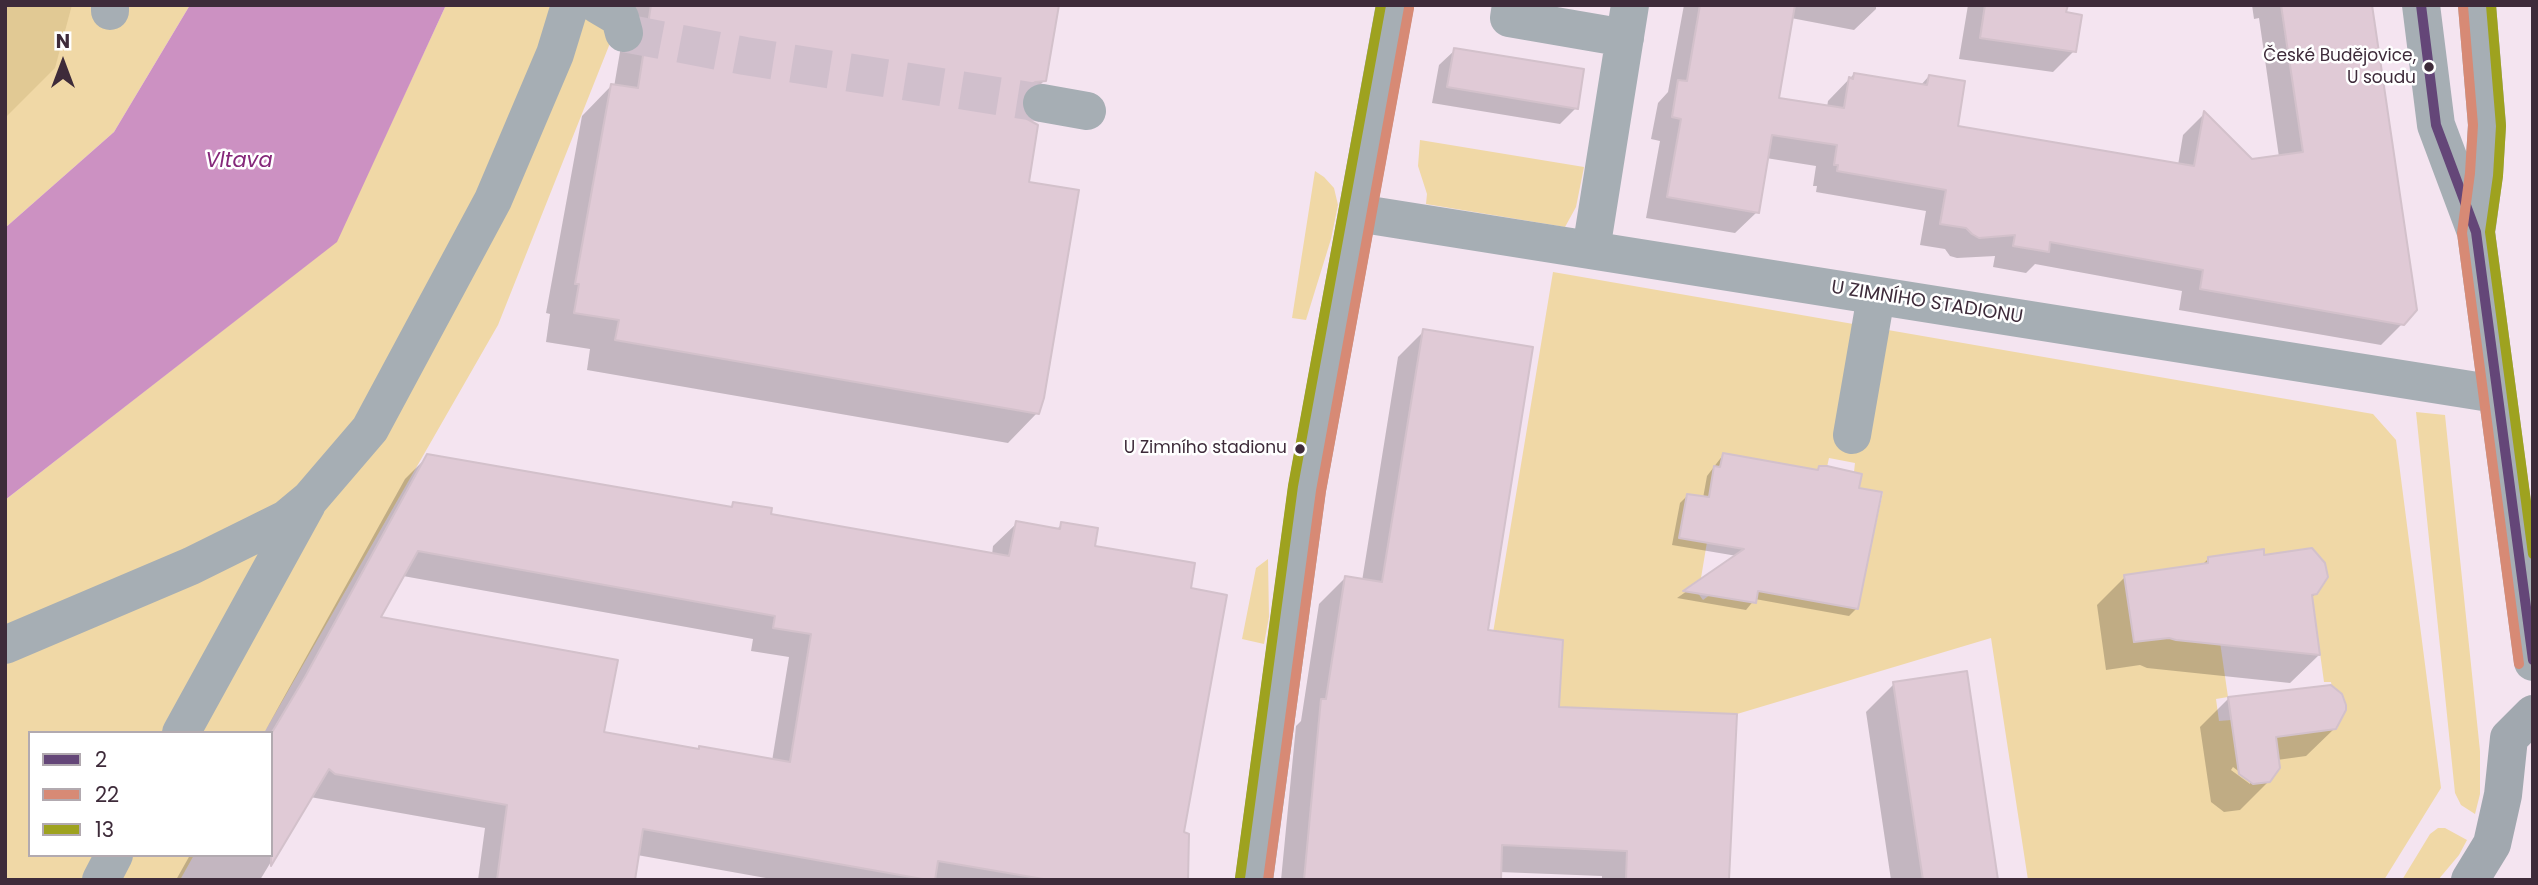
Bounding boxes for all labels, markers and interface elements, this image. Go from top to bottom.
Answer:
north arrow [28,28,98,98]
text: N [56,28,70,55]
place label: České Budějovice, U soudu [2263,47,2416,87]
marker: České Budějovice, U soudu [2422,60,2436,74]
water label: Vltava [205,149,273,175]
street label: U ZIMNÍHO STADIONU [1829,277,2025,329]
place label: U Zimního stadionu [1124,439,1287,459]
marker: U Zimního stadionu [1293,442,1307,456]
legend [28,731,273,857]
text: 2 [95,745,107,774]
text: 22 [95,780,119,809]
text: 13 [95,815,114,844]

